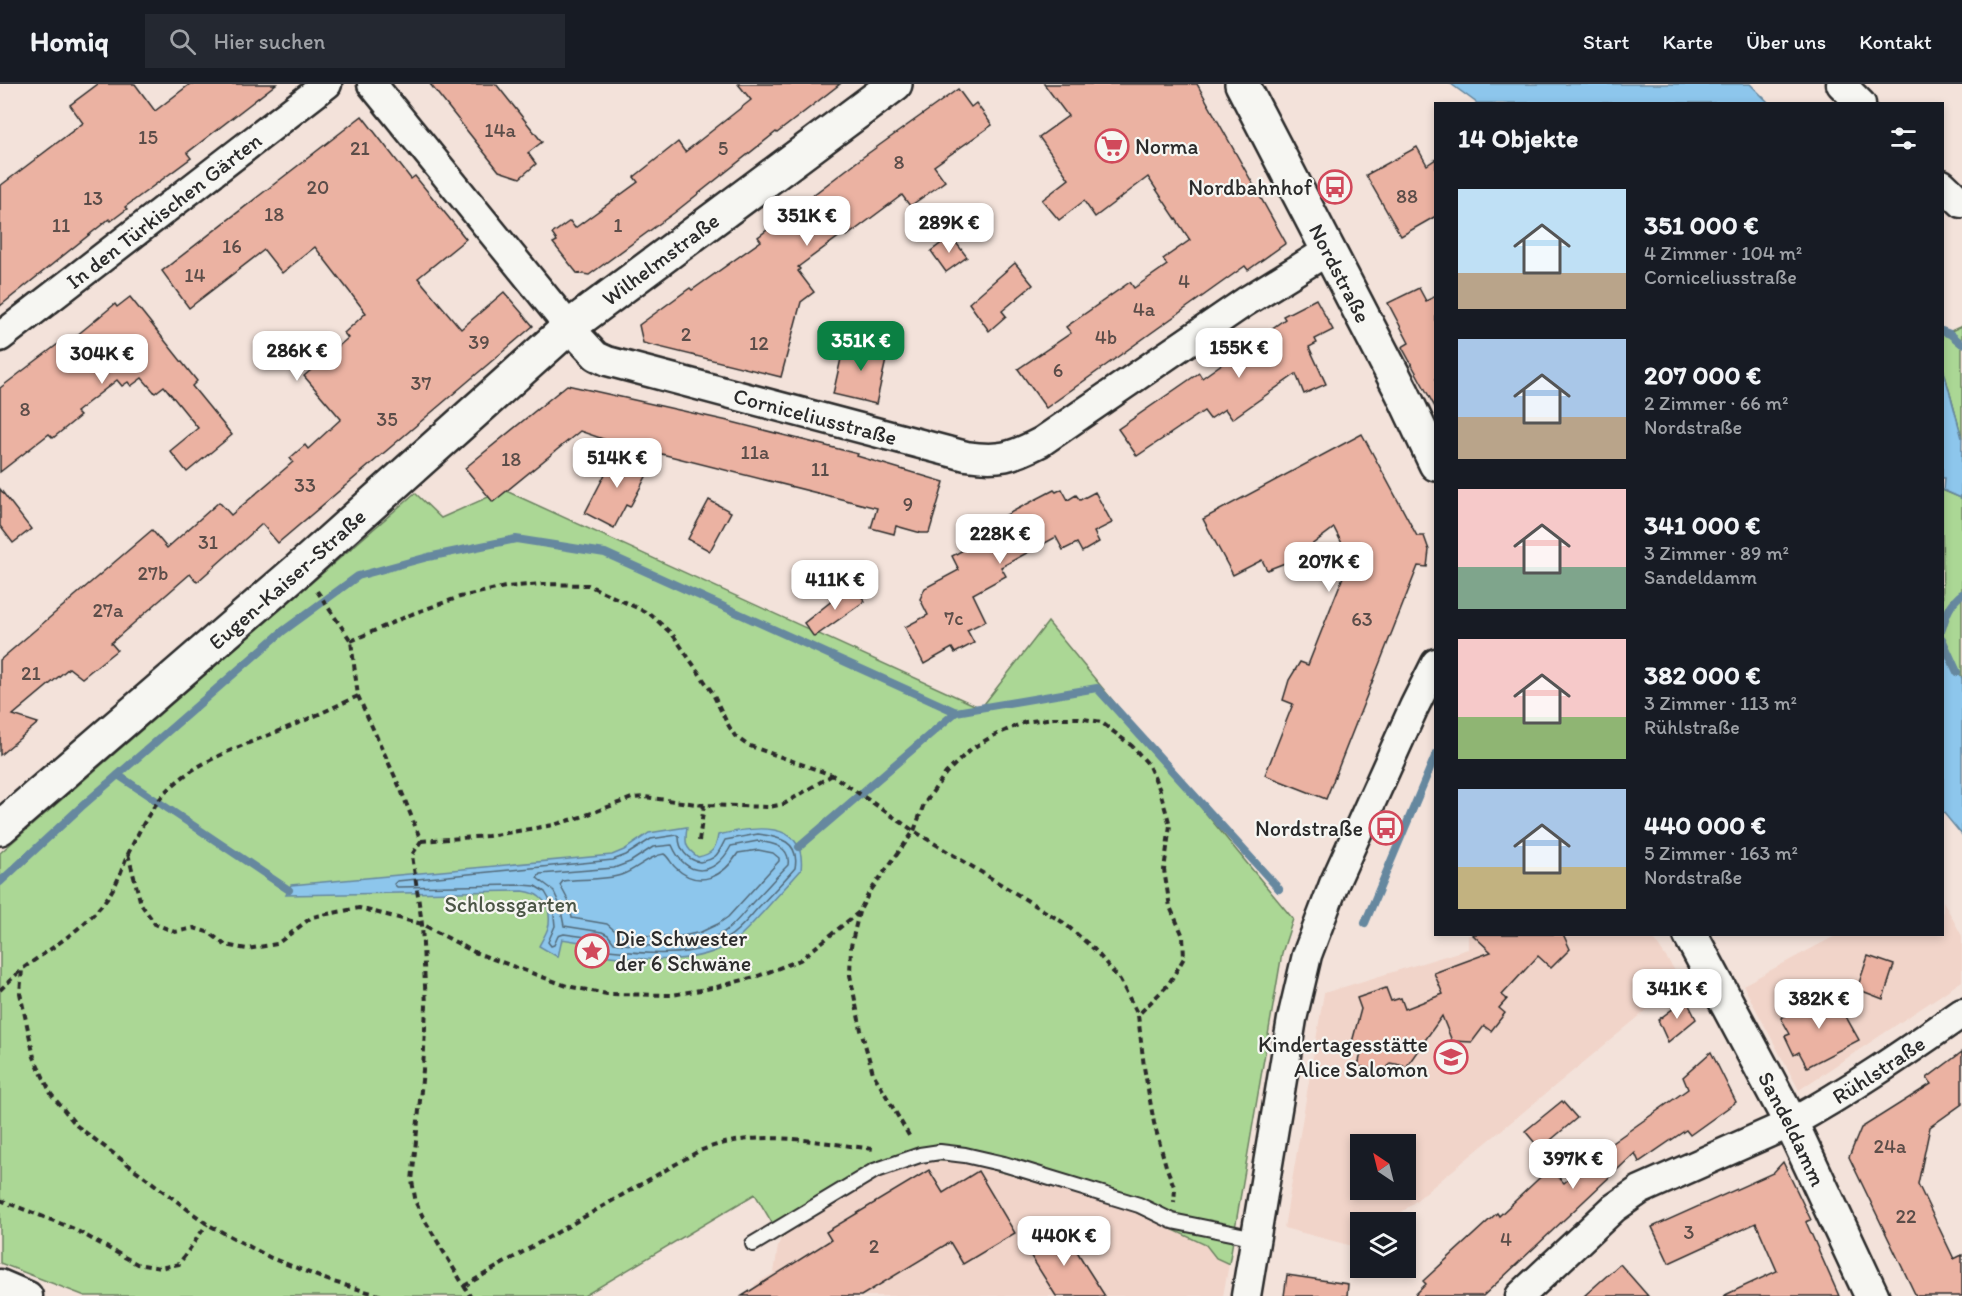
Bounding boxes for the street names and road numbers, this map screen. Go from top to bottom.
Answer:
street label: In den Türkischen Gärten [61,126,267,294]
street label: Wilhelmstraße [596,206,724,311]
street label: Nordstraße [1303,219,1377,327]
street label: Corniceliusstraße [731,382,900,451]
street label: Eugen-Kaiser-Straße [203,503,371,655]
street label: Rühlstraße [1827,1029,1930,1110]
street label: Sandeldamm [1752,1067,1832,1191]

